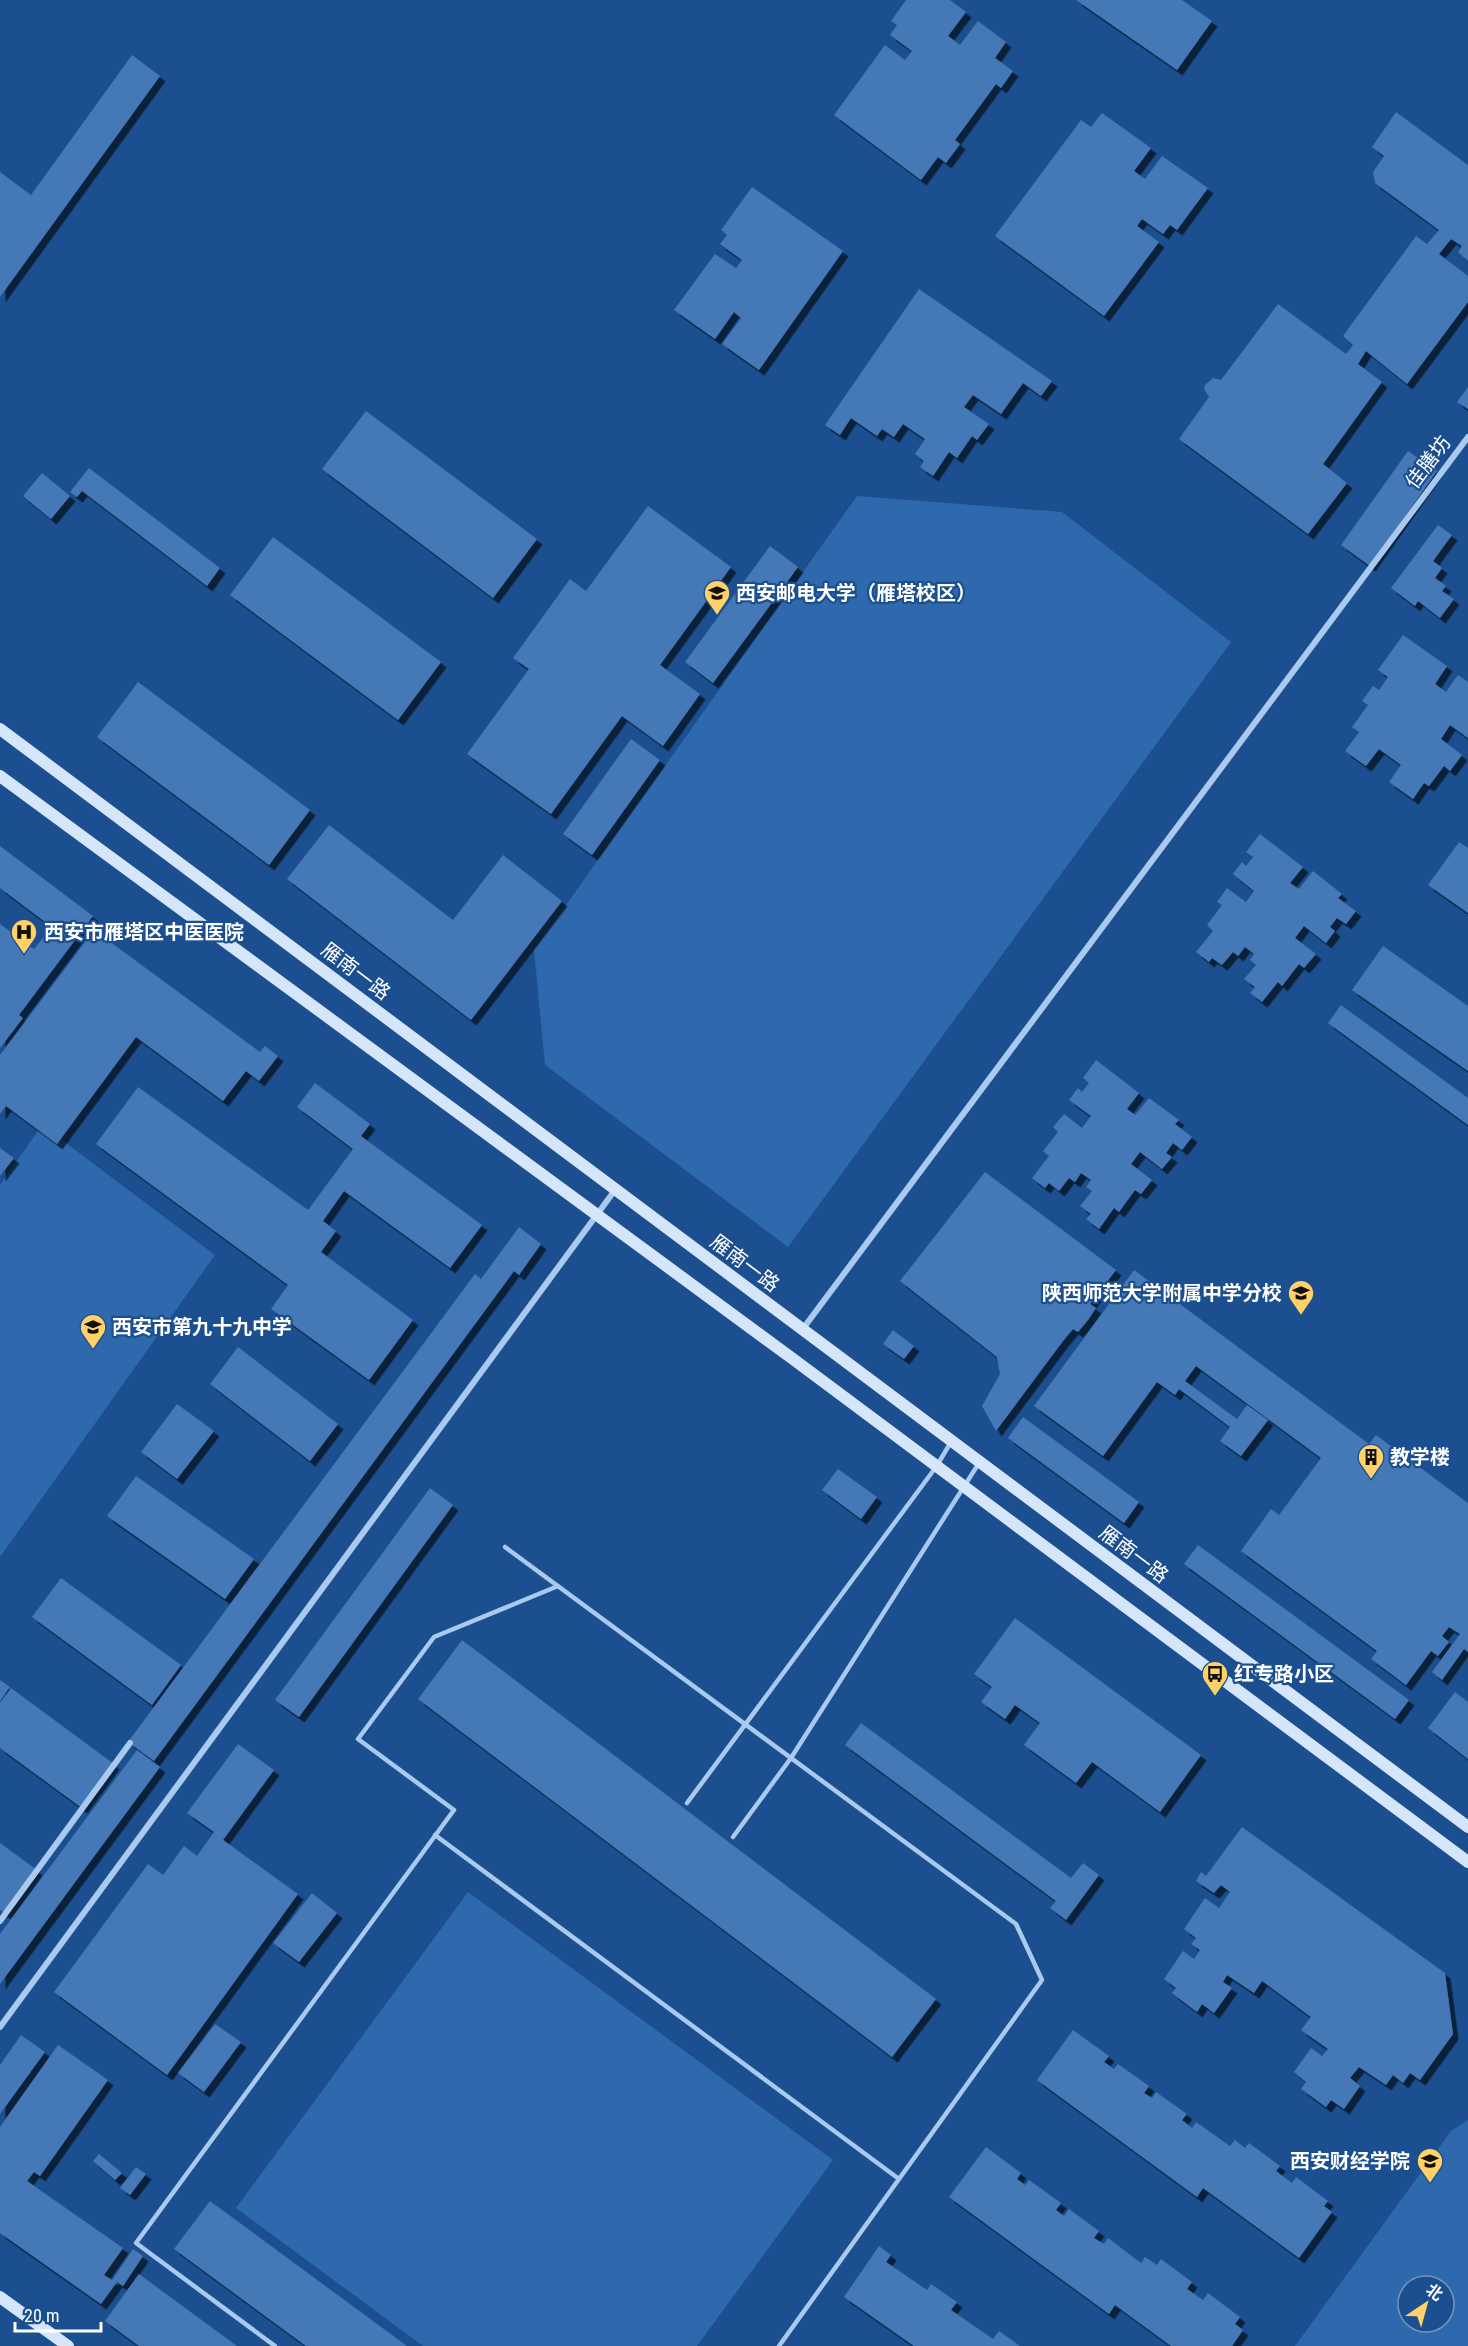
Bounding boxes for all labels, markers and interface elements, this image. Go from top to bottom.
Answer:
street label: 佳膳坊 [1400,431,1456,493]
school or university icon: 西安邮电大学（雁塔校区） [702,578,732,616]
place label: 西安邮电大学（雁塔校区） [736,581,976,605]
hospital icon: 西安市雁塔区中医医院 [9,917,39,955]
place label: 西安市雁塔区中医医院 [44,920,244,944]
street label: 雁南一路 [317,937,395,1005]
street label: 雁南一路 [706,1229,784,1297]
school or university icon: 陕西师范大学附属中学分校 [1286,1278,1316,1316]
place label: 陕西师范大学附属中学分校 [1042,1281,1282,1305]
school or university icon: 西安市第九十九中学 [78,1312,108,1350]
place label: 西安市第九十九中学 [112,1315,292,1339]
building icon: 教学楼 [1356,1442,1386,1480]
place label: 教学楼 [1390,1445,1450,1469]
street label: 雁南一路 [1095,1520,1173,1588]
bus stop icon: 红专路小区 [1200,1659,1230,1697]
place label: 红专路小区 [1234,1662,1334,1686]
school or university icon: 西安财经学院 [1415,2146,1445,2184]
place label: 西安财经学院 [1290,2149,1410,2173]
north arrow [1396,2274,1456,2334]
text: 北 [1422,2280,1447,2305]
scale bar [15,2295,100,2333]
text: 20 m [24,2305,59,2326]

